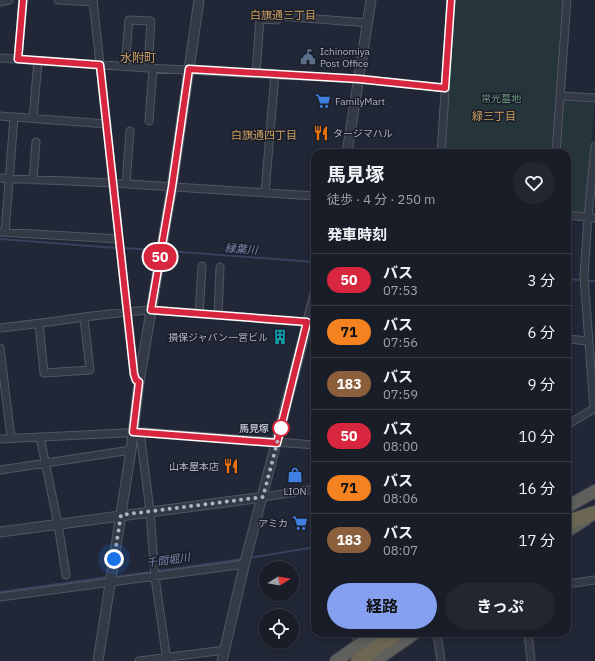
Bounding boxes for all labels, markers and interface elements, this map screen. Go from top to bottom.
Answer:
district label: 白旗通三丁目 [250,8,316,22]
place label: Ichinomiya Post Office [320,45,371,70]
public building icon: Ichinomiya Post Office [299,48,317,66]
district label: 水附町 [120,50,156,65]
supermarket icon: FamilyMart [314,92,332,110]
park label: 常光墓地 [481,92,522,105]
place label: FamilyMart [335,95,386,108]
district label: 緑三丁目 [472,109,516,123]
restaurant icon: タージマハル [312,124,330,142]
place label: タージマハル [333,127,393,140]
district label: 白旗通四丁目 [231,128,297,142]
text: 馬見塚 [327,162,384,186]
button: heart [513,162,555,204]
text: 徒歩 · 4 分 · 250 m [327,191,435,208]
text: 発車時刻 [327,225,387,244]
water label: 縁葉川 [224,241,259,257]
line badge: 50 [142,244,178,270]
text: 50 [152,248,168,266]
text: バス [383,263,413,282]
text: 50 [341,271,357,289]
text: 3 分 [527,271,555,290]
text: 07:53 [383,282,418,299]
text: バス [383,315,413,334]
text: 71 [341,323,357,341]
text: 6 分 [527,323,555,342]
building icon: 損保ジャパン一宮ビル [271,328,289,346]
place label: 損保ジャパン一宮ビル [168,331,268,344]
text: 07:56 [383,334,418,351]
text: バス [383,367,413,386]
text: 183 [336,375,362,393]
text: 9 分 [527,375,555,394]
text: 07:59 [383,386,418,403]
marker: 馬見塚 [272,419,290,437]
text: バス [383,419,413,438]
place label: 馬見塚 [239,422,269,435]
text: 50 [341,427,357,445]
text: 10 分 [518,427,555,446]
text: 08:00 [383,438,418,455]
restaurant icon: 山本屋本店 [222,457,240,475]
place label: 山本屋本店 [169,460,219,473]
shop icon: LION [286,466,304,484]
text: バス [383,471,413,490]
text: 71 [341,479,357,497]
text: 16 分 [518,479,555,498]
place label: LION [283,485,307,498]
text: 08:06 [383,490,418,507]
supermarket icon: アミカ [291,514,309,532]
place label: アミカ [258,517,288,530]
text: バス [383,523,413,542]
text: 183 [336,531,362,549]
text: 17 分 [518,531,555,550]
text: 08:07 [383,542,418,559]
your location [104,549,124,569]
water label: 千間堀川 [145,550,192,570]
north arrow [259,561,299,601]
map controls [259,561,299,649]
button: 経路 [327,583,437,629]
button: きっぷ [445,583,555,629]
button: locate [259,609,299,649]

